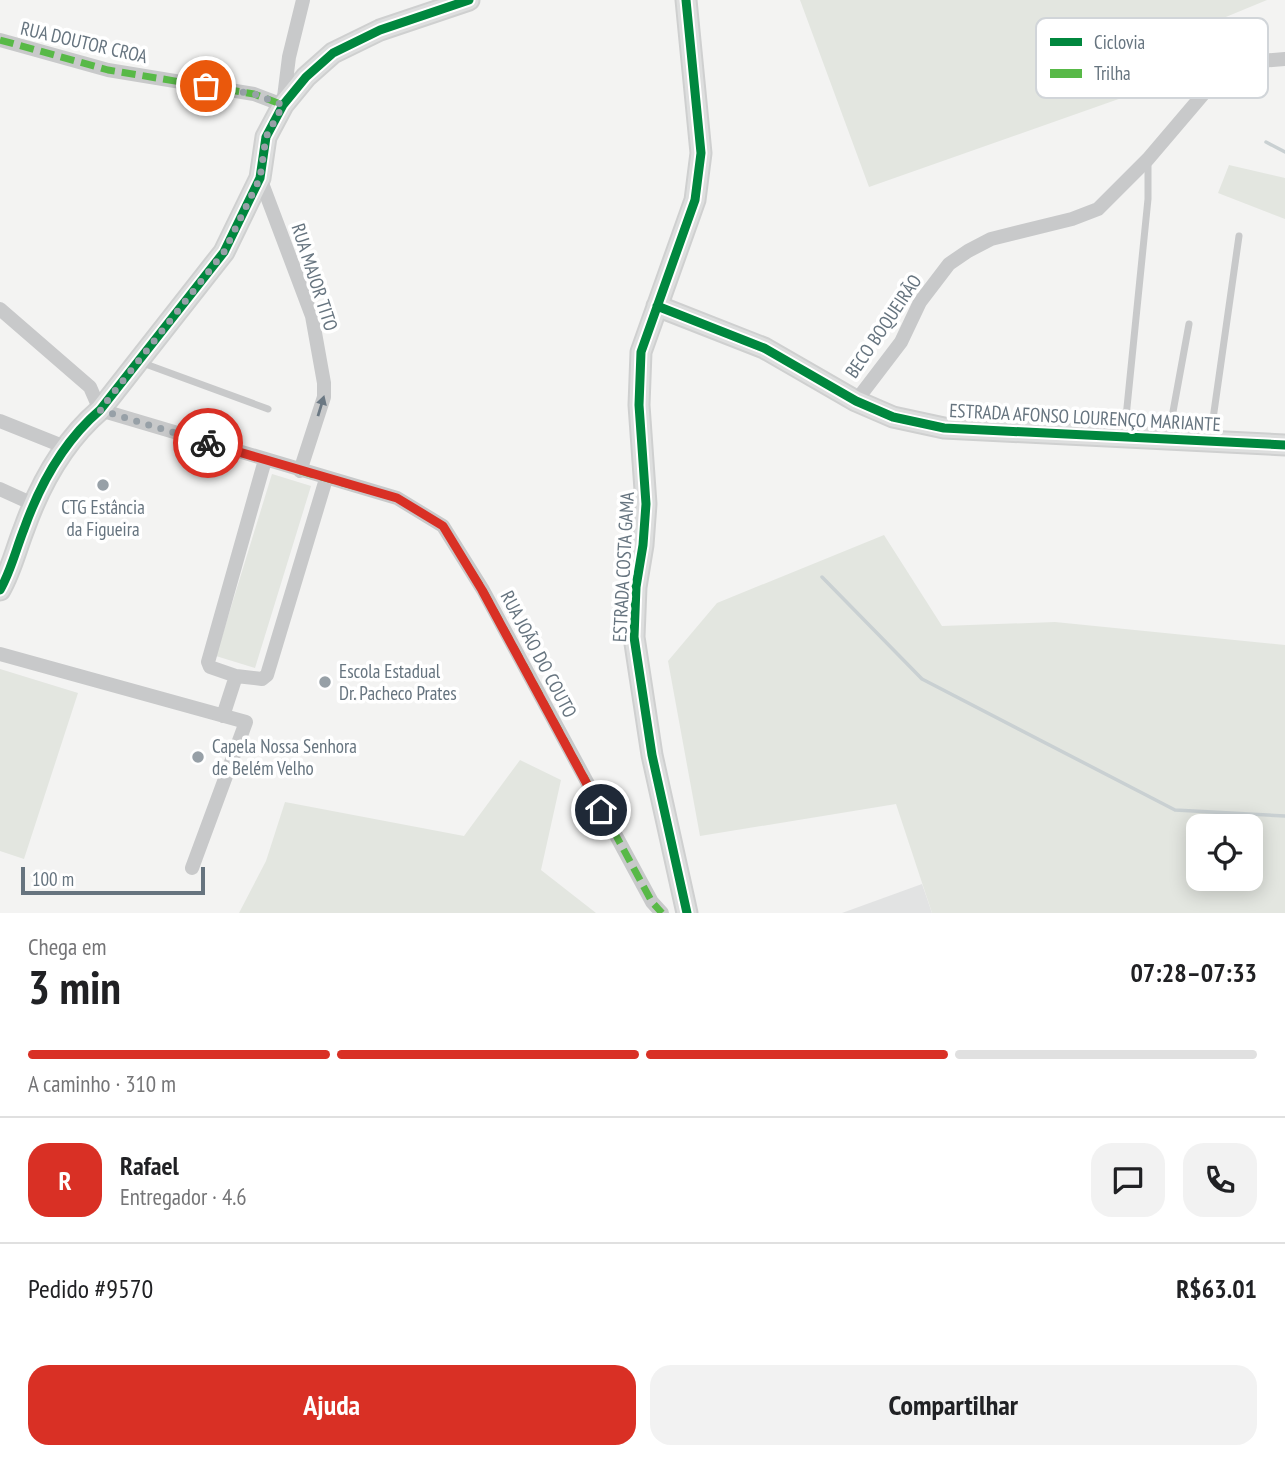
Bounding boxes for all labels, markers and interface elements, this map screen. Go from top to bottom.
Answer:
street label: RUA DOUTOR CROA [18,16,150,68]
legend [1036,18,1268,98]
text: Ciclovia [1094,30,1145,54]
pin [176,56,236,116]
text: Trilha [1094,61,1131,85]
icon: bag [187,67,225,105]
street label: RUA MAJOR TITO [286,220,344,334]
street label: BECO BOQUEIRÃO [840,270,926,382]
one-way arrow [316,395,327,416]
street label: ESTRADA AFONSO LOURENÇO MARIANTE [949,398,1221,436]
courier [173,408,243,478]
icon: bike [189,424,227,462]
marker: CTG Estância da Figueira [95,477,111,493]
street label: ESTRADA COSTA GAMA [607,491,639,643]
place label: CTG Estância da Figueira [61,495,145,541]
street label: RUA JOÃO DO COUTO [495,586,583,722]
place label: Escola Estadual Dr. Pacheco Prates [339,659,457,705]
marker: Escola Estadual Dr. Pacheco Prates [317,674,333,690]
place label: Capela Nossa Senhora de Belém Velho [212,734,357,780]
marker: Capela Nossa Senhora de Belém Velho [190,749,206,765]
pin [571,780,631,840]
icon: home [582,791,620,829]
map controls [1186,814,1263,891]
button: locate [1186,814,1263,891]
scale bar [21,864,205,896]
text: 100 m [32,867,74,891]
text: Chega em [28,932,106,961]
text: 07:28–07:33 [1130,956,1257,989]
text: 3 min [28,957,121,1017]
text: A caminho · 310 m [28,1069,176,1098]
button: chat [1091,1143,1165,1217]
button: phone [1183,1143,1257,1217]
text: Rafael [120,1149,179,1182]
text: R [58,1164,72,1197]
text: Entregador · 4.6 [120,1182,247,1211]
text: Pedido #9570 [28,1272,153,1305]
text: R$63.01 [1176,1272,1257,1305]
button: Ajuda [28,1365,636,1445]
button: Compartilhar [650,1365,1257,1445]

